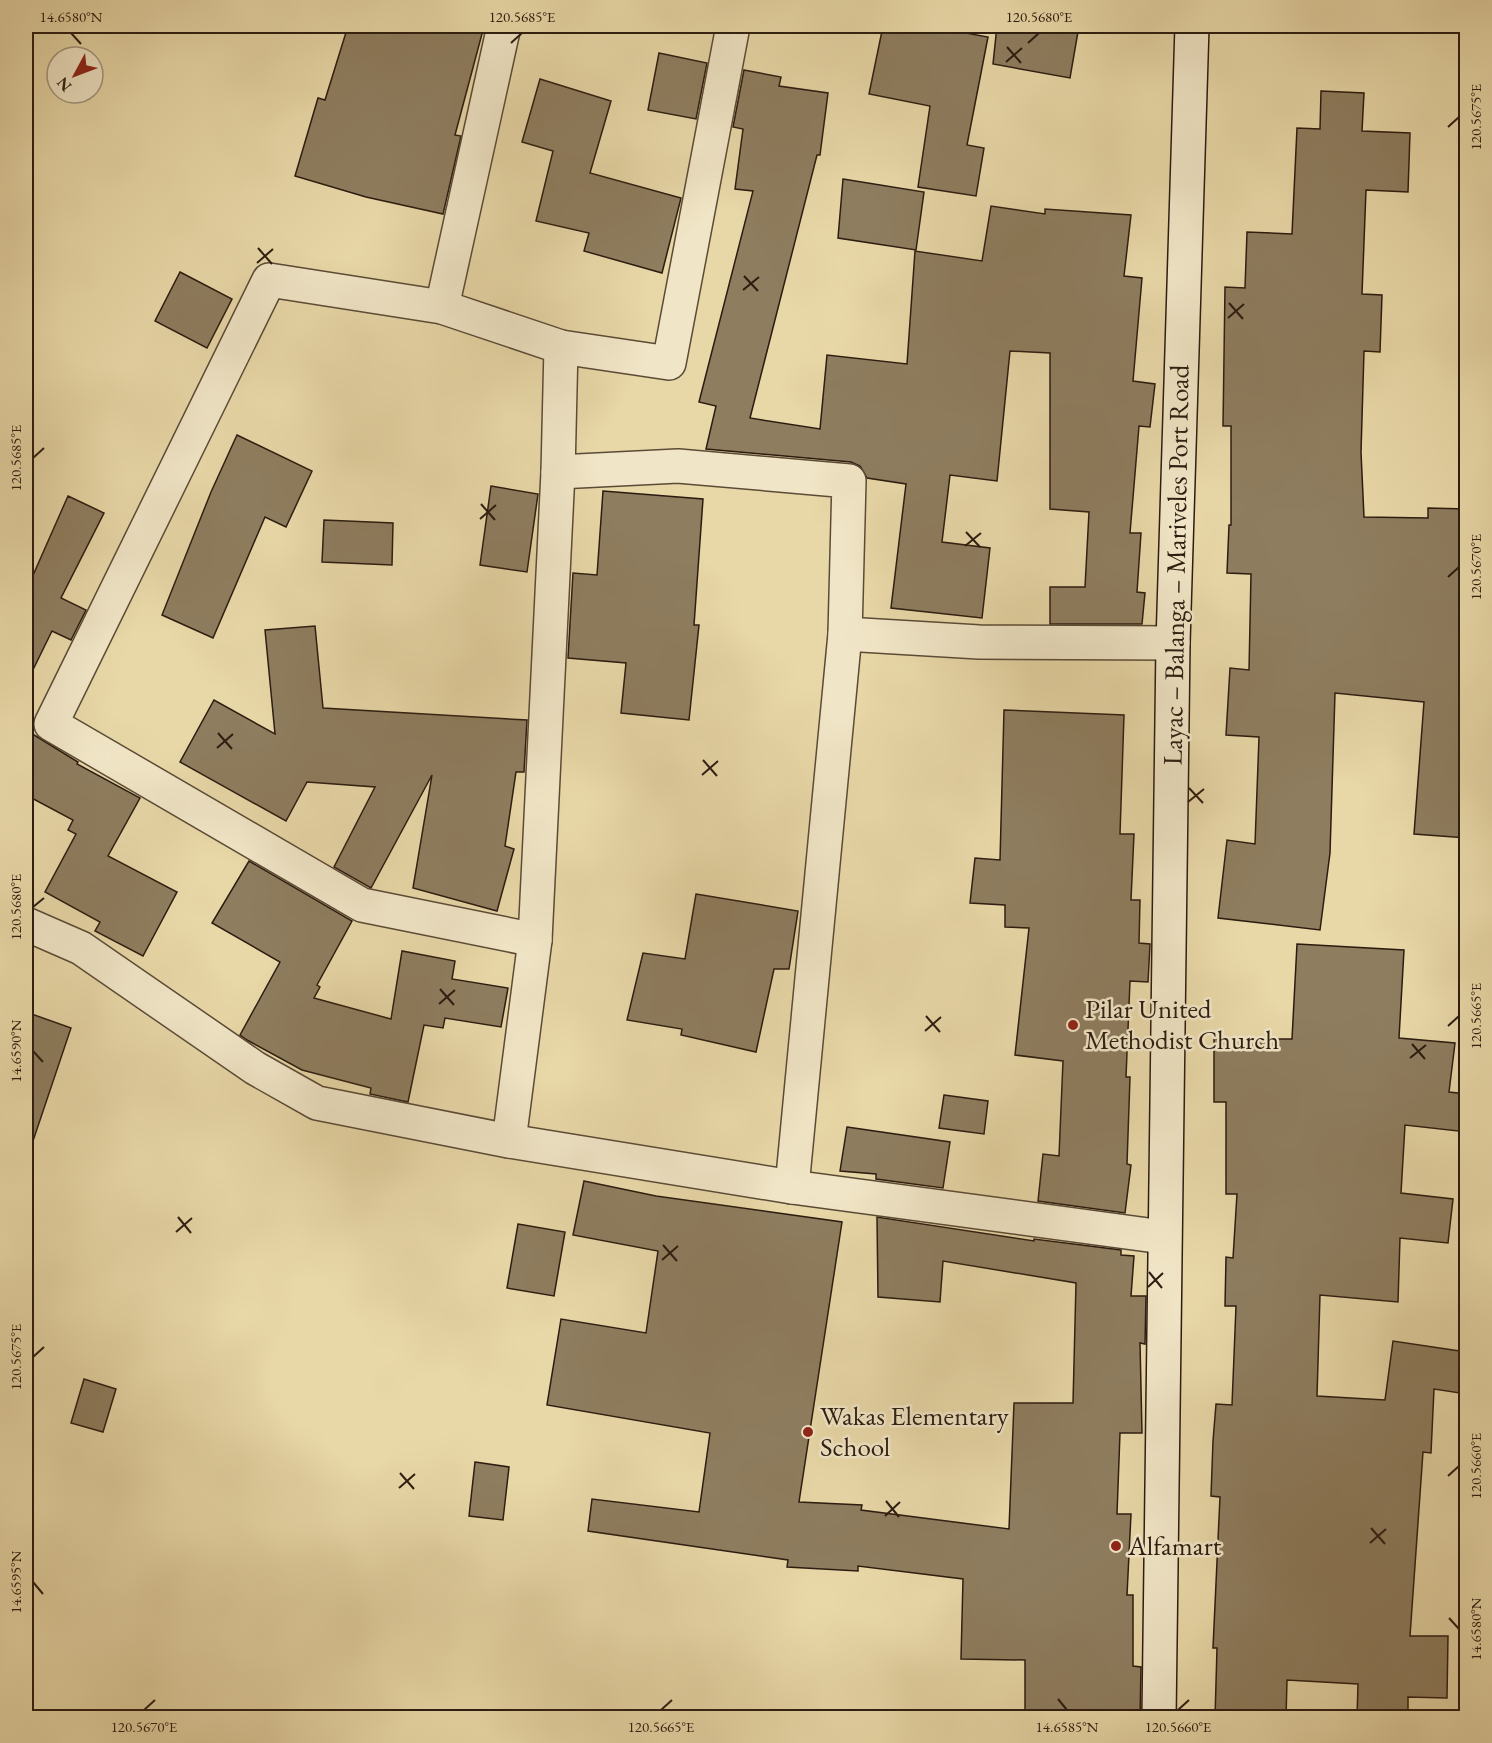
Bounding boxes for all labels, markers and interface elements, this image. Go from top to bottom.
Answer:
text: 14.6580°N [40,7,103,26]
text: 120.5685°E [489,7,556,26]
text: 120.5680°E [1006,7,1073,26]
north arrow [45,45,105,105]
text: N [52,73,76,96]
text: 120.5675°E [1466,83,1485,150]
street label: Layac – Balanga – Mariveles Port Road [1155,364,1197,766]
text: 120.5685°E [6,424,25,491]
text: 120.5670°E [1466,533,1485,600]
text: 120.5680°E [6,873,25,940]
text: 120.5665°E [1466,982,1485,1049]
place label: Pilar United Methodist Church [1085,991,1279,1057]
marker: Pilar United Methodist Church [1066,1018,1080,1032]
text: 14.6590°N [6,1019,25,1082]
text: 120.5675°E [6,1323,25,1390]
place label: Wakas Elementary School [820,1398,1009,1464]
marker: Wakas Elementary School [801,1425,815,1439]
text: 120.5660°E [1466,1432,1485,1499]
place label: Alfamart [1127,1528,1222,1563]
marker: Alfamart [1109,1539,1123,1553]
text: 14.6595°N [6,1550,25,1613]
text: 14.6580°N [1466,1597,1485,1660]
text: 120.5670°E [111,1717,178,1736]
text: 120.5665°E [628,1717,695,1736]
text: 14.6585°N [1036,1717,1099,1736]
text: 120.5660°E [1145,1717,1212,1736]

